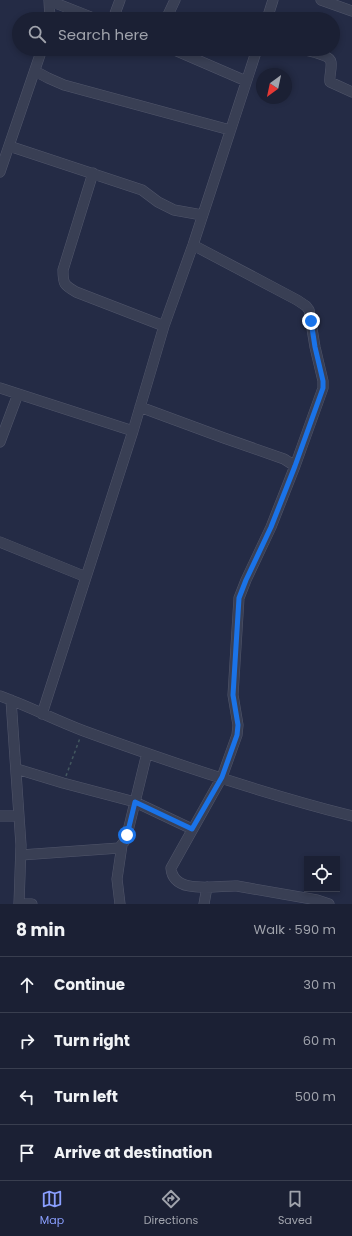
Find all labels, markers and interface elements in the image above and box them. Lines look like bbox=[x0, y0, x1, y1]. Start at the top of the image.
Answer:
search box bbox=[12, 12, 340, 56]
icon: search bbox=[26, 23, 48, 45]
text: Search here bbox=[58, 24, 148, 45]
north arrow bbox=[256, 68, 292, 104]
route end bbox=[302, 312, 320, 330]
route start bbox=[118, 826, 136, 844]
map controls bbox=[304, 856, 340, 892]
button: locate bbox=[304, 856, 340, 892]
text: 8 min bbox=[16, 918, 65, 942]
text: Walk · 590 m bbox=[254, 920, 336, 939]
icon: ahead bbox=[16, 974, 38, 996]
text: Continue bbox=[54, 974, 125, 995]
text: 30 m bbox=[303, 975, 336, 994]
icon: right bbox=[16, 1030, 38, 1052]
text: Turn right bbox=[54, 1030, 130, 1051]
text: 60 m bbox=[303, 1031, 336, 1050]
icon: left bbox=[16, 1086, 38, 1108]
text: Turn left bbox=[54, 1086, 118, 1107]
text: 500 m bbox=[295, 1087, 336, 1106]
icon: arrive bbox=[16, 1142, 38, 1164]
text: Arrive at destination bbox=[54, 1142, 212, 1163]
tab: Map bbox=[40, 1188, 64, 1229]
tab: Directions bbox=[144, 1188, 198, 1229]
tab: Saved bbox=[278, 1188, 312, 1229]

